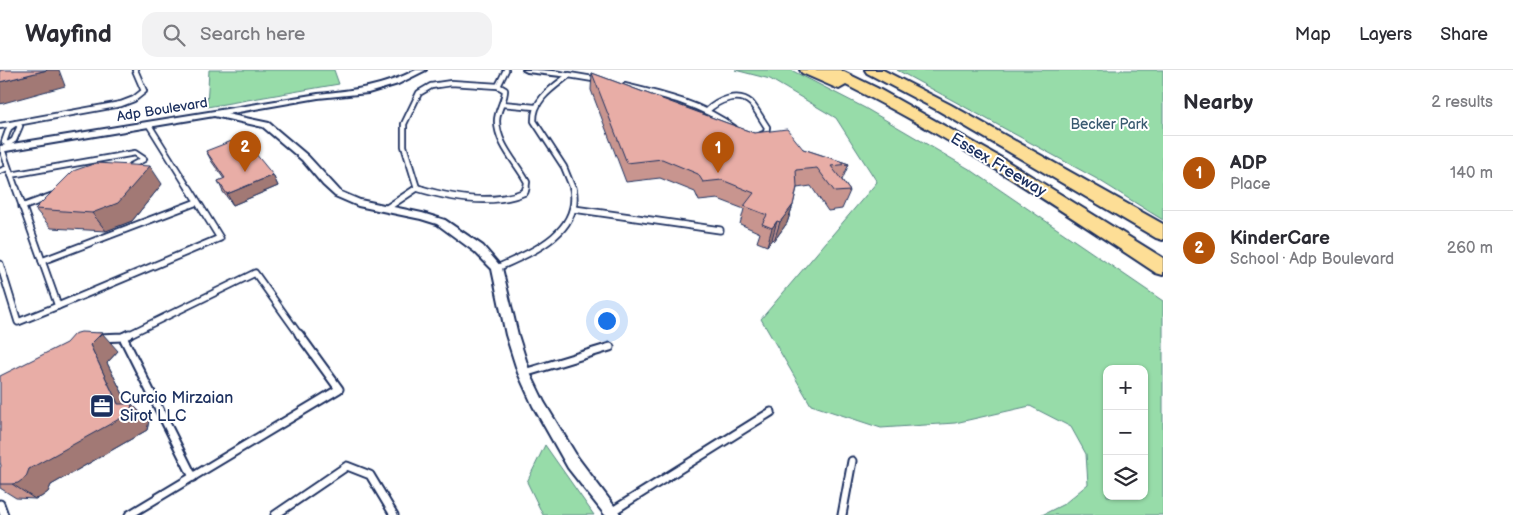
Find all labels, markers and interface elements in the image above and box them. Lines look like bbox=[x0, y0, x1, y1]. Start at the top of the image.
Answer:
search box bbox=[142, 12, 492, 57]
text: Wayfind bbox=[25, 20, 112, 49]
icon: search bbox=[160, 21, 188, 49]
text: Search here bbox=[200, 23, 305, 46]
text: Map bbox=[1295, 24, 1331, 45]
text: Layers bbox=[1359, 24, 1412, 45]
text: Share bbox=[1440, 24, 1488, 45]
text: Nearby bbox=[1183, 90, 1253, 115]
text: 2 results bbox=[1431, 93, 1493, 112]
street label: Adp Boulevard bbox=[115, 94, 209, 125]
park label: Becker Park bbox=[1070, 116, 1148, 133]
street label: Essex Freeway bbox=[947, 129, 1050, 202]
pin: 2 bbox=[229, 131, 261, 172]
pin: 1 bbox=[702, 132, 734, 173]
text: ADP bbox=[1230, 152, 1267, 175]
text: 1 bbox=[1196, 164, 1202, 183]
text: 140 m bbox=[1450, 164, 1493, 183]
text: Place bbox=[1230, 175, 1271, 194]
text: KinderCare bbox=[1230, 227, 1330, 250]
text: 2 bbox=[1194, 239, 1204, 258]
text: 260 m bbox=[1447, 239, 1493, 258]
text: School · Adp Boulevard bbox=[1230, 250, 1394, 269]
your location bbox=[594, 308, 620, 334]
map controls bbox=[1103, 365, 1148, 500]
button: + bbox=[1103, 365, 1148, 410]
place label: Curcio Mirzaian Sirot LLC bbox=[120, 389, 233, 426]
office icon: Curcio Mirzaian Sirot LLC bbox=[89, 393, 115, 419]
button: − bbox=[1103, 410, 1148, 455]
button: layers bbox=[1103, 455, 1148, 500]

